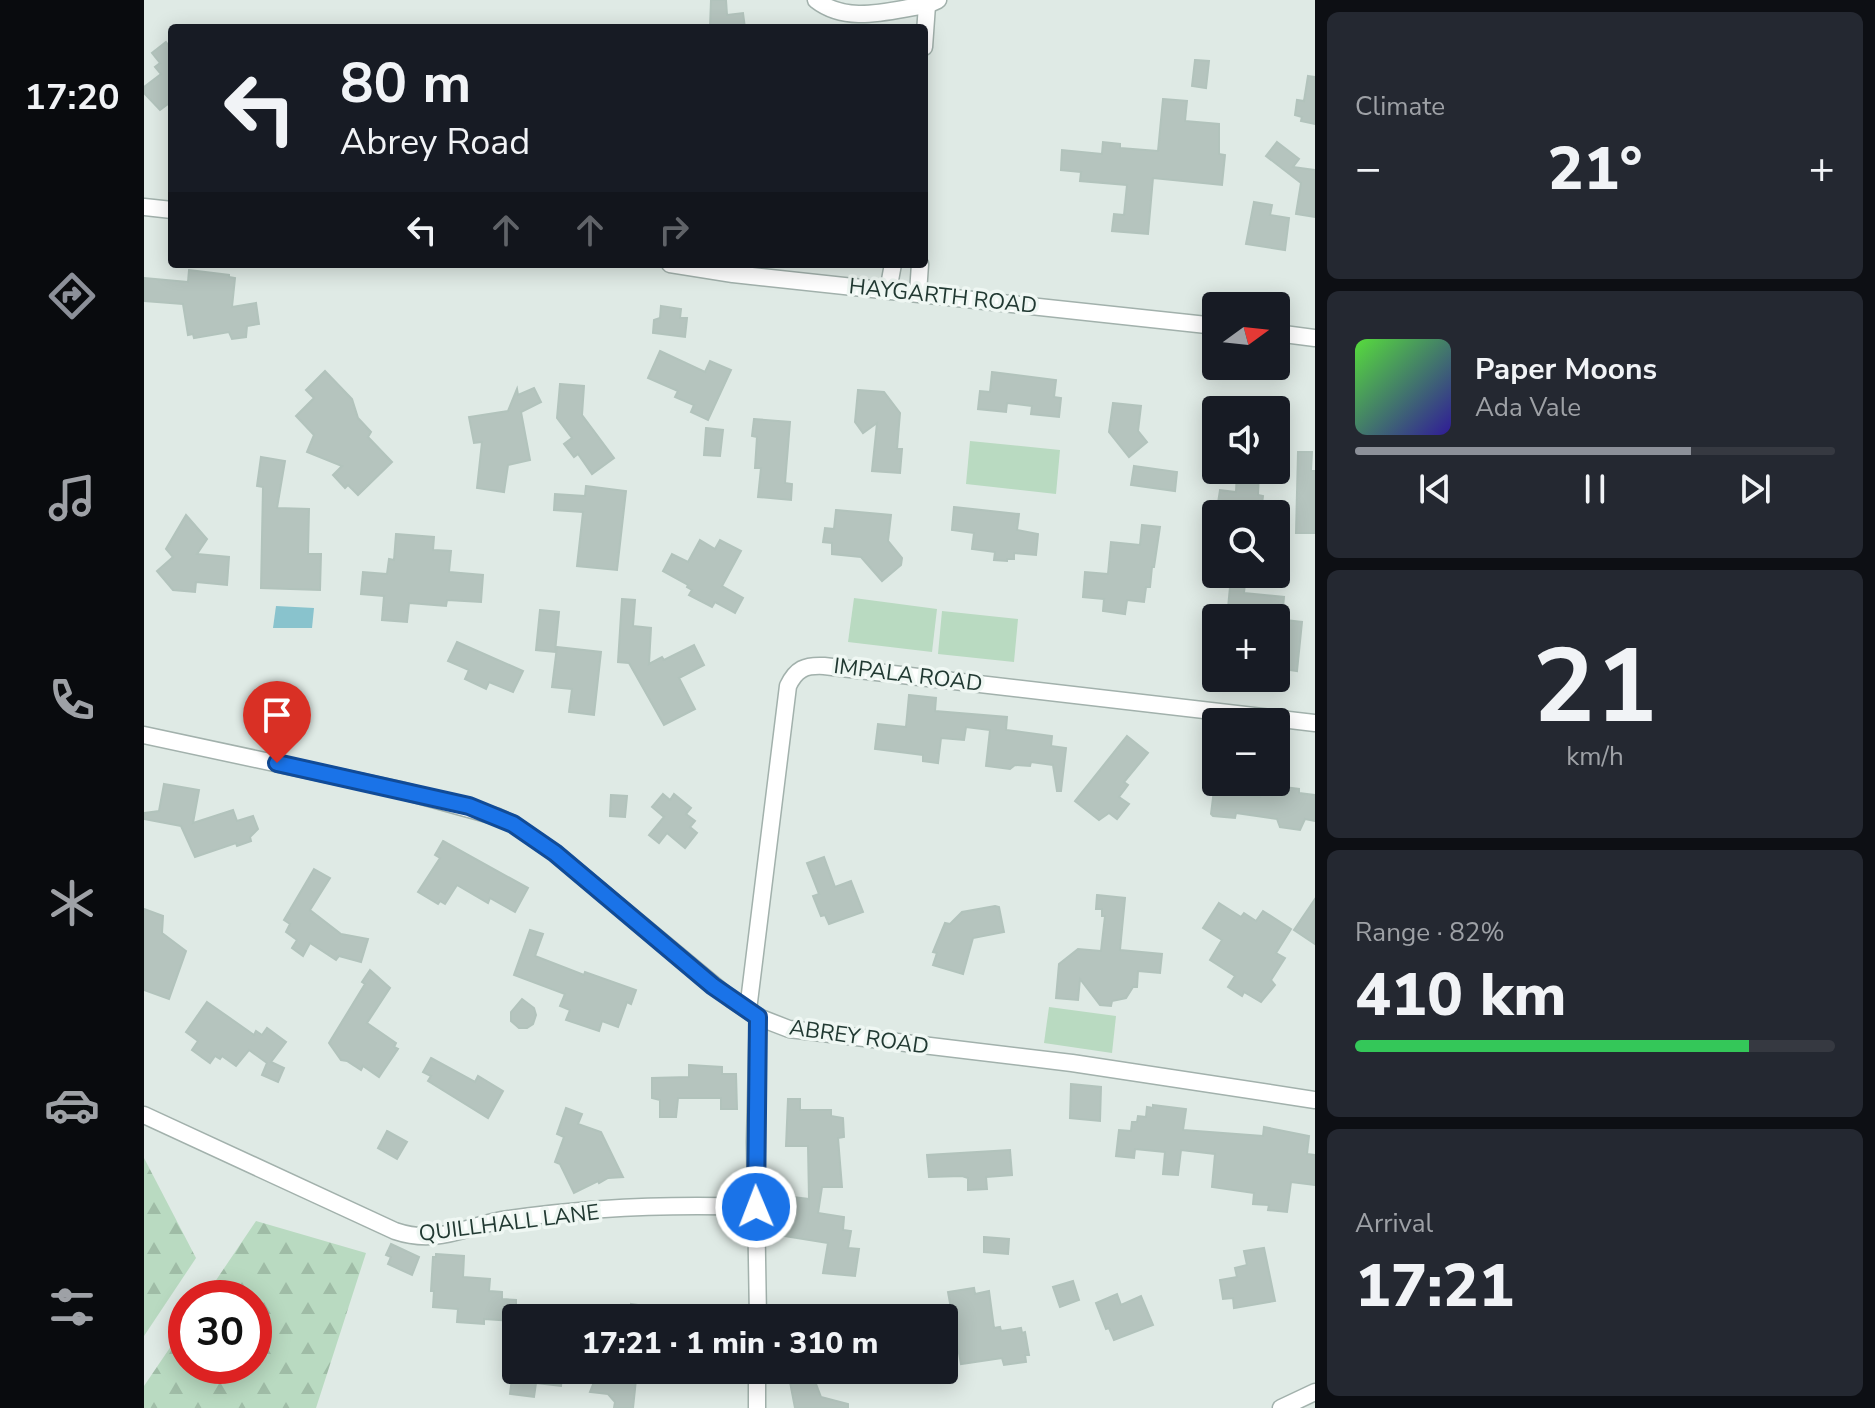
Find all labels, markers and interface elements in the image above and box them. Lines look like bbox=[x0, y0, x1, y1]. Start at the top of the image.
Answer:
text: 80 m bbox=[340, 45, 471, 122]
icon: left bbox=[208, 56, 312, 160]
text: 17:20 bbox=[24, 73, 120, 122]
text: Climate bbox=[1355, 89, 1445, 124]
text: Abrey Road bbox=[340, 118, 530, 167]
text: 21° bbox=[1547, 128, 1643, 210]
text: − bbox=[1355, 139, 1381, 199]
text: + bbox=[1809, 139, 1835, 199]
icon: left bbox=[400, 208, 444, 252]
icon: ahead bbox=[484, 208, 528, 252]
icon: ahead bbox=[568, 208, 612, 252]
icon: right bbox=[652, 208, 696, 252]
icon: directions bbox=[44, 268, 100, 324]
street label: HAYGARTH ROAD bbox=[847, 271, 1039, 321]
north arrow bbox=[1202, 292, 1290, 380]
map controls bbox=[1202, 292, 1290, 796]
text: Paper Moons bbox=[1475, 349, 1657, 390]
text: Ada Vale bbox=[1475, 390, 1581, 425]
button: sound bbox=[1202, 396, 1290, 484]
icon: previous bbox=[1413, 467, 1457, 511]
icon: pause bbox=[1573, 467, 1617, 511]
icon: next bbox=[1733, 467, 1777, 511]
icon: music bbox=[44, 470, 100, 526]
button: search bbox=[1202, 500, 1290, 588]
button: + bbox=[1202, 604, 1290, 692]
text: 21 bbox=[1533, 616, 1657, 758]
street label: IMPALA ROAD bbox=[832, 651, 984, 699]
icon: phone bbox=[44, 672, 100, 728]
pin bbox=[243, 681, 311, 763]
icon: arrive bbox=[255, 693, 299, 737]
button: − bbox=[1202, 708, 1290, 796]
text: km/h bbox=[1566, 739, 1624, 774]
icon: climate bbox=[44, 875, 100, 931]
text: Range · 82% bbox=[1355, 915, 1505, 950]
text: 410 km bbox=[1355, 954, 1567, 1036]
street label: ABREY ROAD bbox=[787, 1012, 931, 1062]
icon: car bbox=[44, 1077, 100, 1133]
position arrow bbox=[714, 1165, 798, 1249]
street label: QUILLHALL LANE bbox=[417, 1197, 601, 1249]
text: Arrival bbox=[1355, 1206, 1433, 1241]
text: 17:21 bbox=[1355, 1245, 1515, 1327]
icon: filters bbox=[44, 1279, 100, 1335]
speed limit sign: 30 bbox=[168, 1280, 272, 1384]
text: 17:21 · 1 min · 310 m bbox=[582, 1323, 878, 1364]

